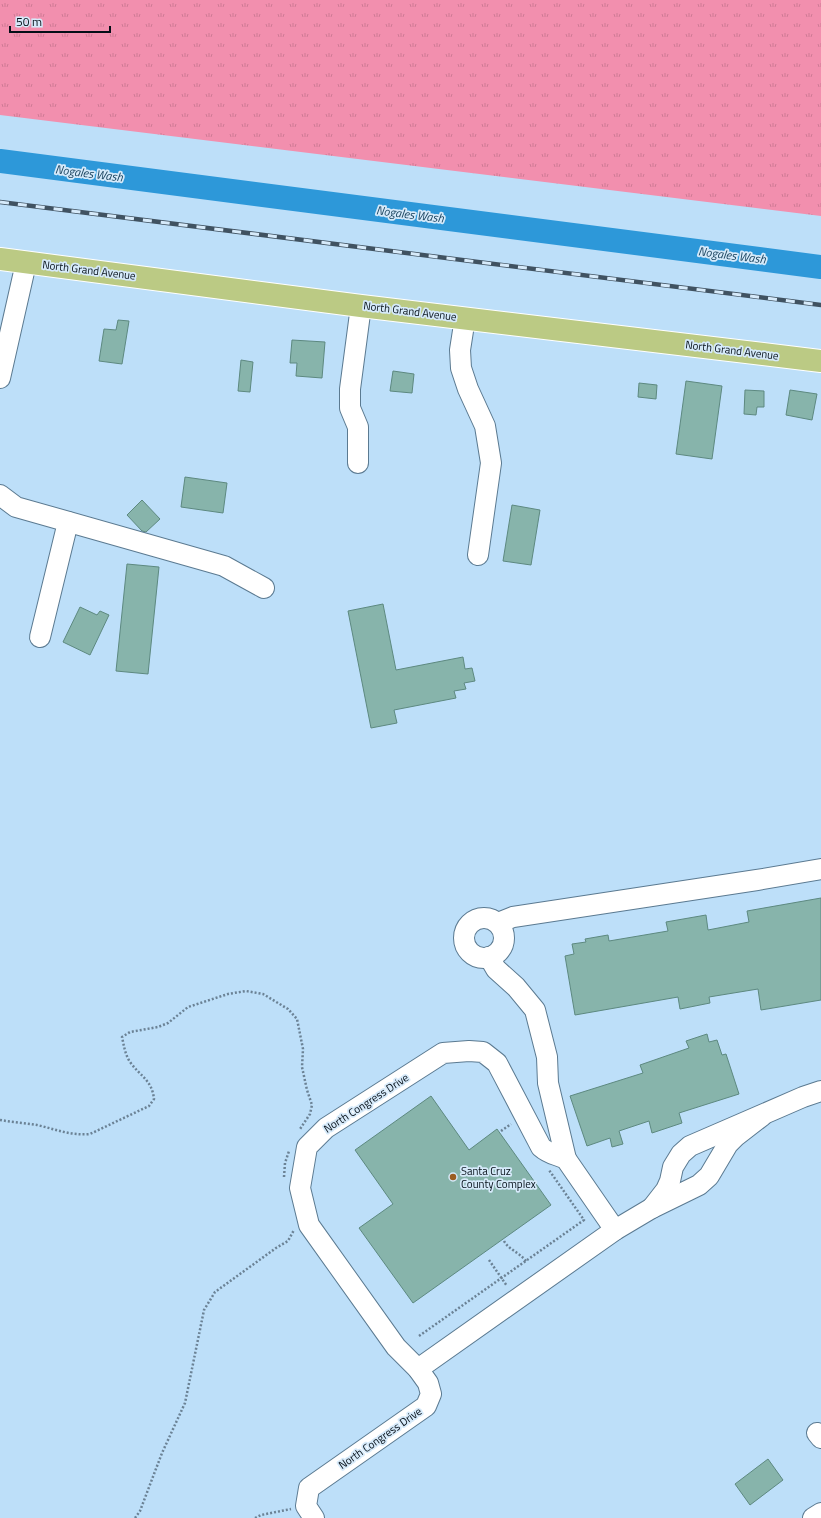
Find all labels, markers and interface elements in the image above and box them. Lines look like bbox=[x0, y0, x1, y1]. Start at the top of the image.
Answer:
scale bar bbox=[10, 8, 110, 34]
text: 50 m bbox=[16, 12, 42, 31]
water label: Nogales Wash bbox=[54, 159, 125, 187]
water label: Nogales Wash bbox=[375, 200, 446, 228]
water label: Nogales Wash bbox=[697, 241, 768, 269]
street label: North Grand Avenue bbox=[41, 256, 137, 284]
street label: North Grand Avenue bbox=[362, 297, 458, 325]
street label: North Grand Avenue bbox=[684, 336, 780, 364]
street label: North Congress Drive bbox=[320, 1069, 412, 1137]
place label: Santa Cruz County Complex bbox=[461, 1163, 536, 1192]
marker: Santa Cruz County Complex bbox=[448, 1172, 458, 1182]
street label: North Congress Drive bbox=[335, 1403, 425, 1473]

